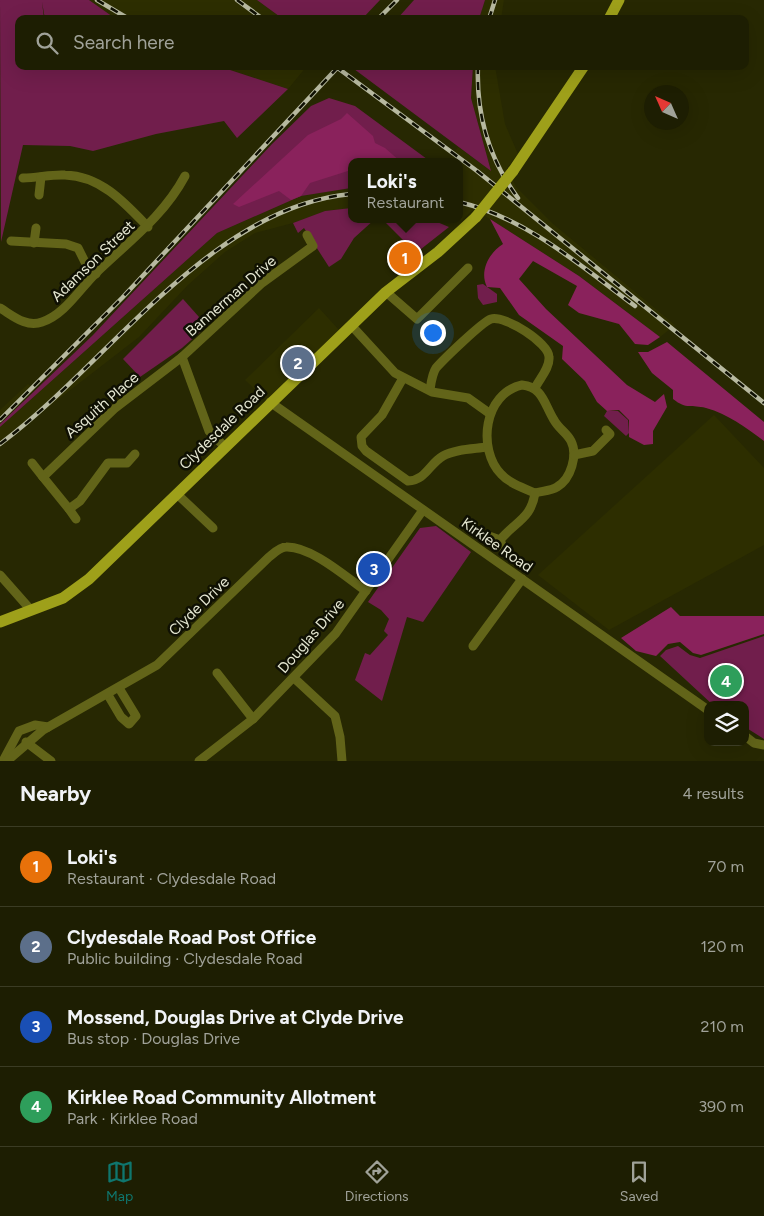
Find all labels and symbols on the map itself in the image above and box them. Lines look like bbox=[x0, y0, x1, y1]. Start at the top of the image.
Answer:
north arrow bbox=[644, 85, 689, 130]
street label: Adamson Street bbox=[48, 216, 139, 305]
pin: 1 bbox=[389, 239, 421, 277]
street label: Bannerman Drive bbox=[182, 252, 280, 340]
your location bbox=[420, 320, 446, 346]
pin: 2 bbox=[282, 344, 314, 382]
street label: Asquith Place bbox=[62, 368, 142, 442]
street label: Clydesdale Road bbox=[175, 383, 269, 473]
street label: Kirklee Road bbox=[458, 514, 536, 576]
pin: 3 bbox=[358, 550, 390, 588]
street label: Clyde Drive bbox=[165, 573, 233, 639]
street label: Douglas Drive bbox=[274, 595, 348, 677]
pin: 4 bbox=[710, 662, 742, 700]

